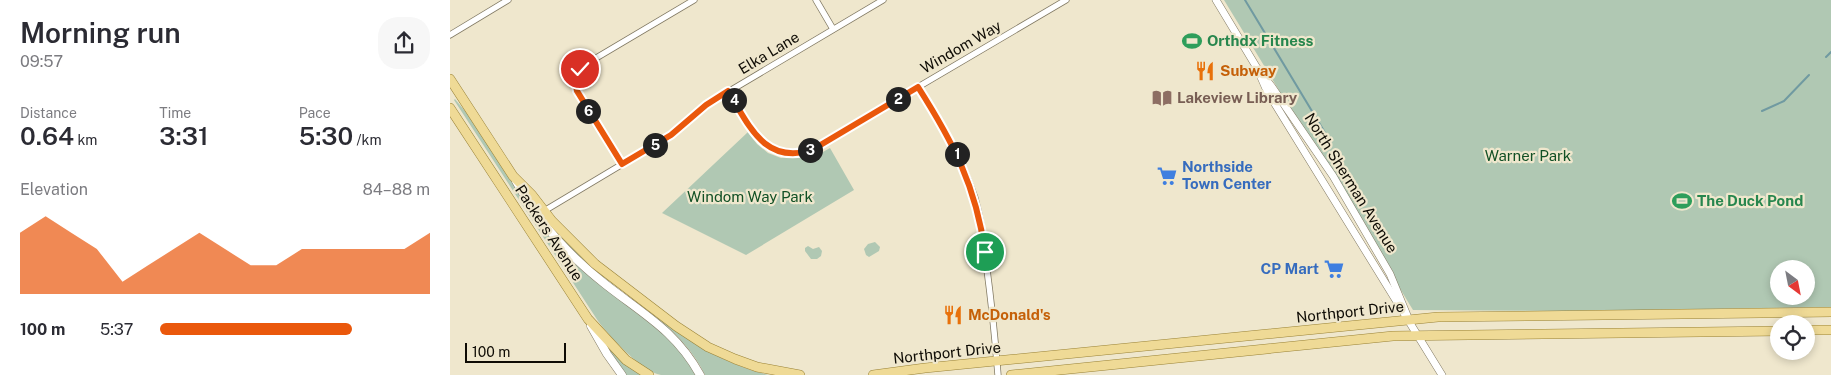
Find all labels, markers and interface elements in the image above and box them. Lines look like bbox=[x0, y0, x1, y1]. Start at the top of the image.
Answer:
text: Morning run bbox=[20, 16, 181, 49]
button: share bbox=[378, 17, 430, 69]
street label: Windom Way bbox=[917, 17, 1004, 76]
street label: Elka Lane bbox=[735, 28, 802, 77]
sports icon: Orthdx Fitness bbox=[1181, 30, 1203, 52]
place label: Orthdx Fitness bbox=[1207, 32, 1314, 49]
pin bbox=[559, 48, 601, 90]
text: 09:57 bbox=[20, 52, 63, 71]
icon: check bbox=[566, 55, 594, 83]
restaurant icon: Subway bbox=[1194, 60, 1216, 82]
place label: Subway bbox=[1220, 62, 1277, 79]
pin: 2 bbox=[886, 86, 910, 112]
library icon: Lakeview Library bbox=[1151, 87, 1173, 109]
pin: 4 bbox=[722, 88, 746, 112]
place label: Lakeview Library bbox=[1177, 89, 1298, 106]
text: 2 bbox=[894, 91, 903, 107]
text: 4 bbox=[730, 92, 739, 108]
pin: 6 bbox=[576, 98, 600, 124]
text: 6 bbox=[584, 103, 593, 119]
text: Distance bbox=[20, 105, 77, 121]
text: Time bbox=[159, 105, 191, 121]
text: Pace bbox=[299, 105, 331, 121]
street label: North Sherman Avenue bbox=[1301, 110, 1401, 256]
text: 0.64 bbox=[20, 121, 74, 151]
text: 3:31 bbox=[159, 121, 208, 151]
text: 5:30 bbox=[299, 121, 353, 151]
text: km bbox=[74, 132, 97, 148]
text: /km bbox=[353, 132, 382, 148]
pin: 5 bbox=[642, 132, 668, 158]
text: 5 bbox=[651, 137, 660, 153]
pin: 3 bbox=[798, 138, 822, 162]
text: 3 bbox=[806, 142, 815, 158]
pin: 1 bbox=[944, 142, 970, 166]
text: 1 bbox=[955, 146, 961, 162]
park label: Warner Park bbox=[1485, 147, 1571, 164]
place label: Northside Town Center bbox=[1182, 158, 1272, 192]
supermarket icon: Northside Town Center bbox=[1156, 165, 1178, 187]
text: Elevation bbox=[20, 180, 88, 199]
text: 84–88 m bbox=[362, 180, 430, 199]
street label: Packers Avenue bbox=[512, 182, 587, 284]
park label: Windom Way Park bbox=[687, 188, 813, 205]
sports icon: The Duck Pond bbox=[1671, 190, 1693, 212]
place label: The Duck Pond bbox=[1697, 192, 1803, 209]
pin bbox=[964, 231, 1006, 273]
icon: arrive bbox=[971, 238, 999, 266]
supermarket icon: CP Mart bbox=[1323, 258, 1345, 280]
place label: CP Mart bbox=[1260, 260, 1319, 277]
north arrow bbox=[1770, 260, 1815, 305]
map controls bbox=[1770, 260, 1815, 360]
street label: Northport Drive bbox=[1295, 297, 1405, 326]
restaurant icon: McDonald's bbox=[942, 304, 964, 326]
place label: McDonald's bbox=[968, 306, 1051, 323]
button: locate bbox=[1770, 315, 1815, 360]
text: 100 m bbox=[20, 320, 65, 339]
text: 5:37 bbox=[100, 320, 133, 339]
street label: Northport Drive bbox=[892, 338, 1002, 367]
scale bar bbox=[465, 340, 566, 363]
text: 100 m bbox=[472, 344, 510, 360]

